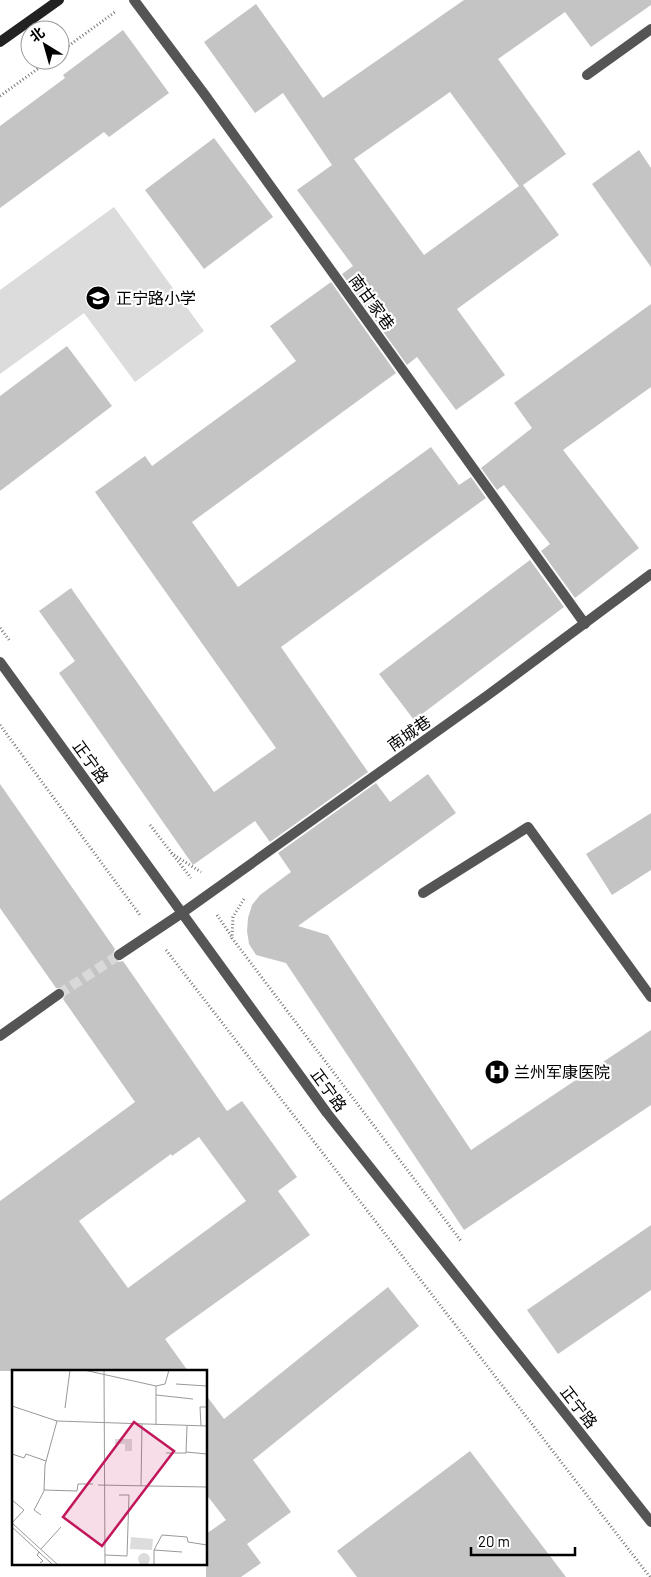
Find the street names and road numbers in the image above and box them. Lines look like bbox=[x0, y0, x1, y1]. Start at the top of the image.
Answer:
street label: 南甘家巷 bbox=[346, 270, 399, 333]
street label: 南城巷 bbox=[384, 711, 434, 754]
street label: 正宁路 bbox=[70, 737, 113, 787]
street label: 正宁路 bbox=[308, 1065, 351, 1115]
street label: 正宁路 bbox=[557, 1382, 602, 1431]

